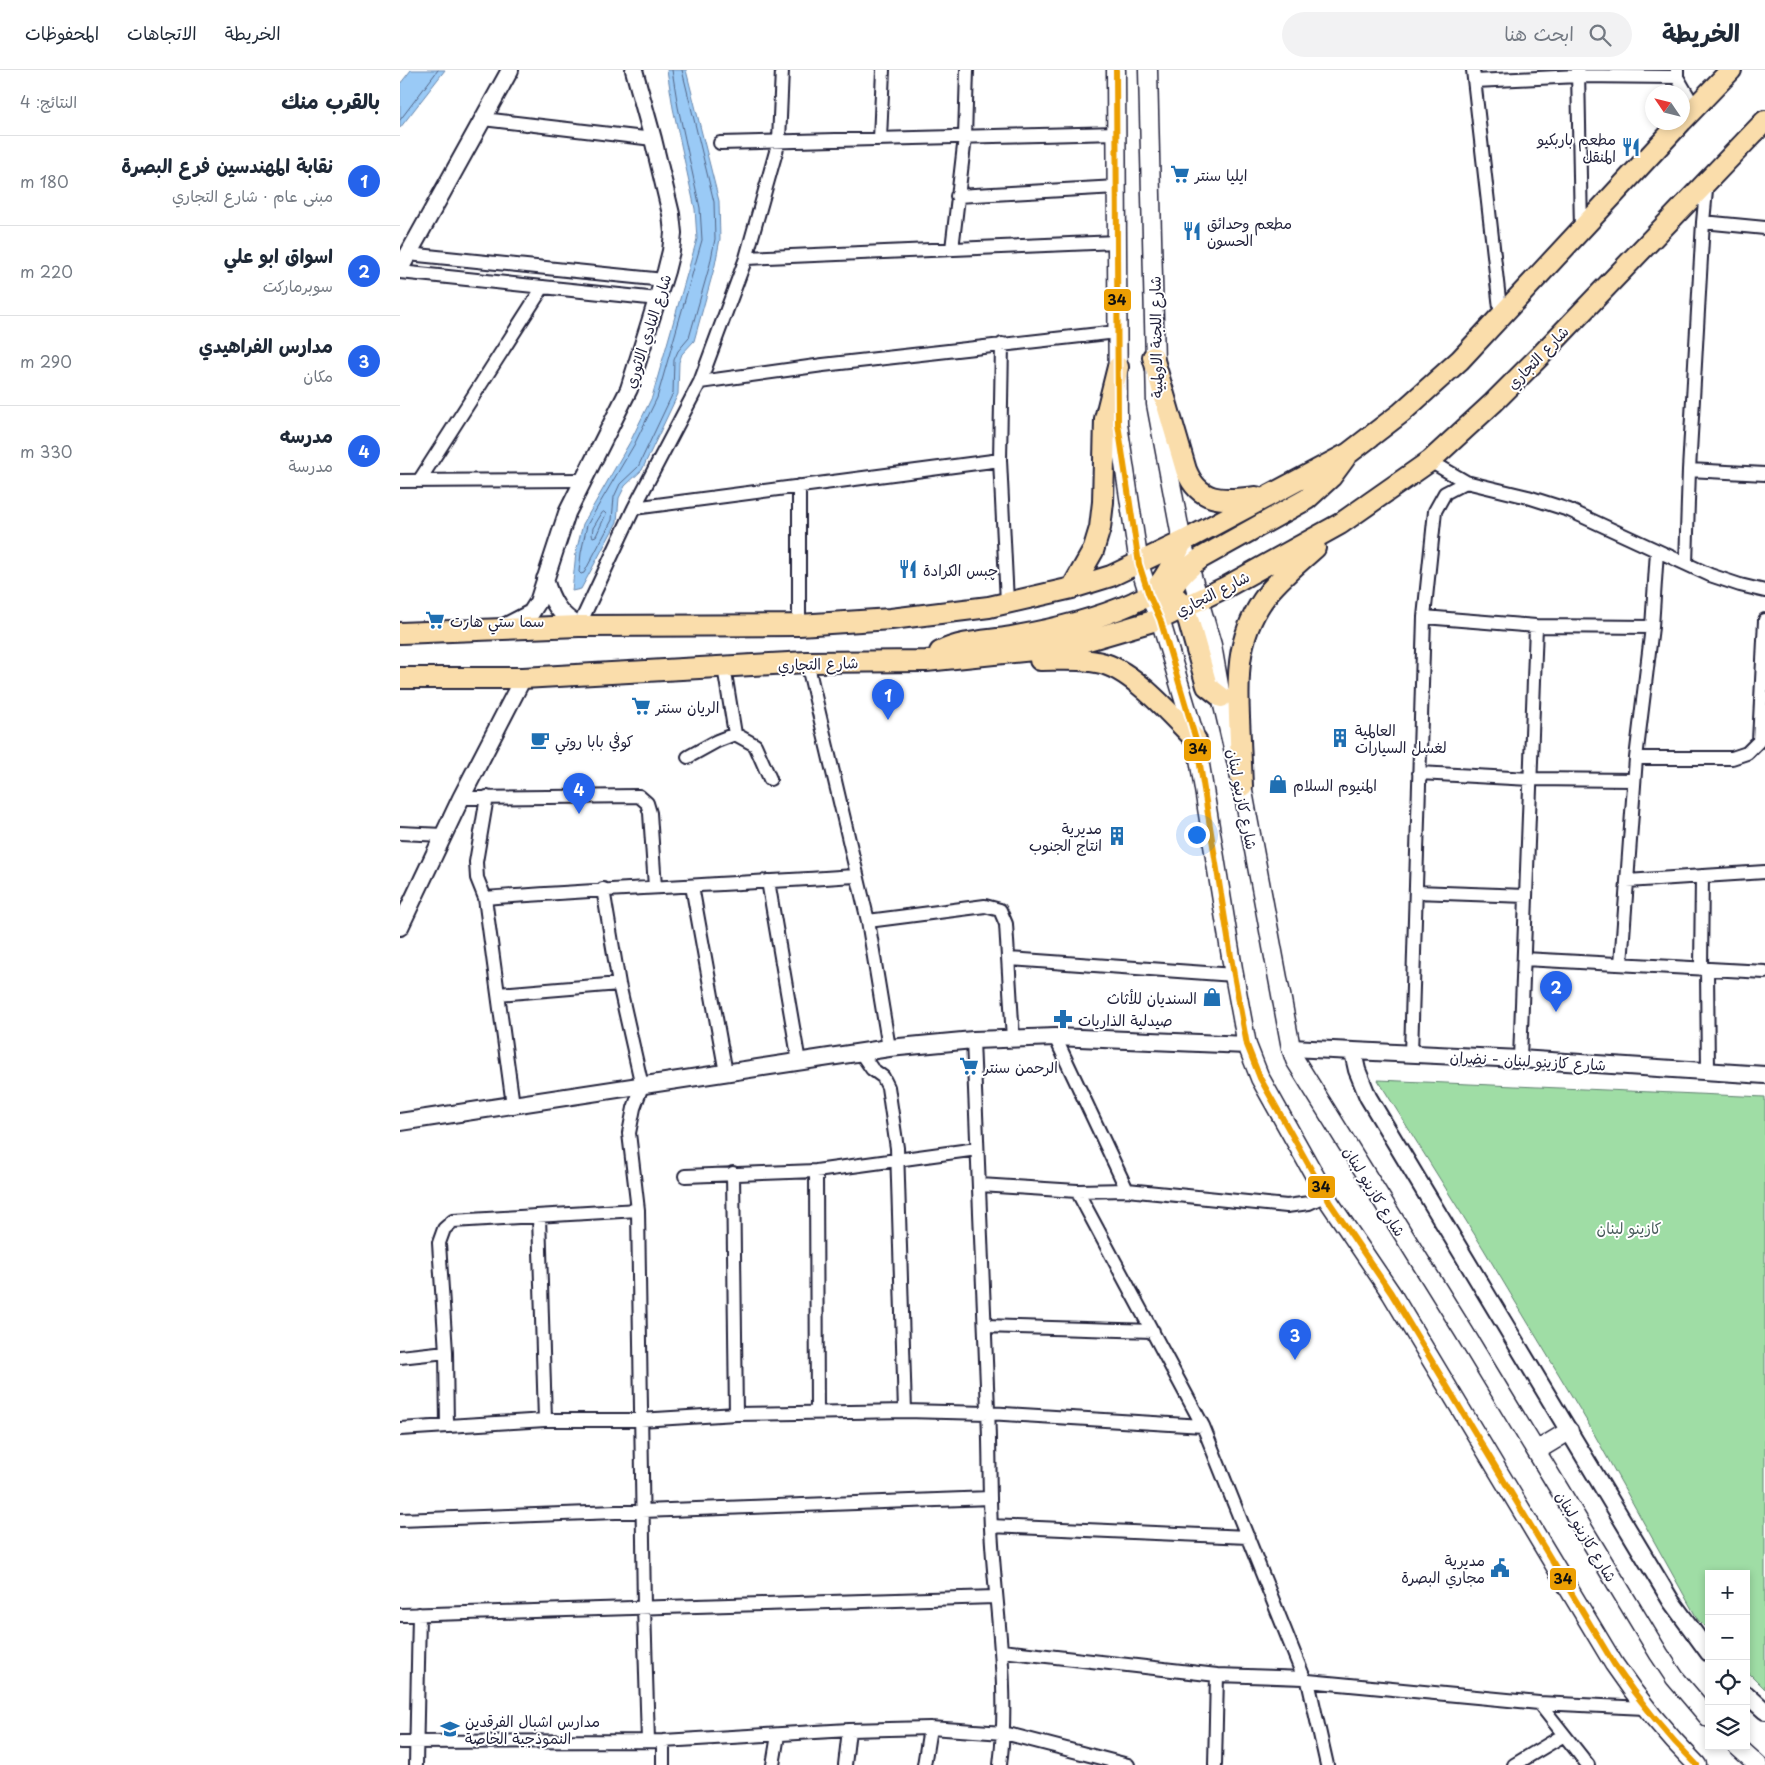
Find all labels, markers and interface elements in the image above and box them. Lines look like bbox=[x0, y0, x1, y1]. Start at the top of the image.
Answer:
search box bbox=[1282, 12, 1632, 57]
text: الخريطة bbox=[1662, 14, 1740, 50]
text: المحفوظات bbox=[25, 19, 99, 46]
text: الاتجاهات bbox=[127, 19, 197, 46]
text: الخريطة bbox=[225, 19, 281, 46]
text: ابحث هنا bbox=[1504, 19, 1574, 47]
icon: search bbox=[1586, 21, 1614, 49]
text: بالقرب منك bbox=[281, 84, 380, 116]
north arrow bbox=[1645, 85, 1690, 130]
text: النتائج: 4 bbox=[20, 89, 77, 113]
place label: مطعم باربكيو المنقل bbox=[1537, 127, 1616, 167]
restaurant icon: مطعم باربكيو المنقل bbox=[1620, 136, 1642, 158]
text: نقابة المهندسين فرع البصرة bbox=[121, 151, 333, 179]
supermarket icon: ايليا سنتر bbox=[1169, 163, 1191, 185]
place label: ايليا سنتر bbox=[1193, 163, 1247, 186]
text: 180 m bbox=[20, 169, 69, 193]
text: 1 bbox=[360, 169, 368, 193]
text: مبنى عام · شارع التجاري bbox=[172, 183, 333, 207]
place label: مطعم وحدائق الحسون bbox=[1207, 211, 1292, 251]
restaurant icon: مطعم وحدائق الحسون bbox=[1181, 220, 1203, 242]
text: اسواق ابو علي bbox=[224, 241, 333, 269]
text: 220 m bbox=[20, 259, 73, 283]
text: 2 bbox=[358, 259, 370, 283]
street label: شارع النادي الاثوري bbox=[618, 271, 677, 391]
text: سوبرماركت bbox=[263, 273, 333, 297]
street label: شارع اللجنة الاولمبية bbox=[1142, 276, 1168, 398]
line badge: 34 bbox=[1103, 288, 1132, 312]
text: 34 bbox=[1108, 289, 1127, 310]
street label: شارع التجاري bbox=[1501, 320, 1574, 395]
text: مدارس الفراهيدي bbox=[199, 331, 333, 359]
text: 290 m bbox=[20, 349, 72, 373]
text: 3 bbox=[359, 349, 369, 373]
text: مكان bbox=[303, 363, 333, 387]
text: مدرسه bbox=[280, 421, 333, 449]
text: 330 m bbox=[20, 439, 73, 463]
text: 4 bbox=[359, 439, 369, 463]
text: مدرسة bbox=[288, 453, 333, 477]
restaurant icon: چبس الكرادة bbox=[897, 558, 919, 580]
place label: چبس الكرادة bbox=[923, 558, 998, 581]
street label: شارع التجاري bbox=[1171, 564, 1254, 622]
supermarket icon: سما ستي هارت bbox=[424, 609, 446, 631]
place label: سما ستي هارت bbox=[450, 609, 544, 635]
street label: شارع التجاري bbox=[777, 650, 859, 677]
pin: 1 bbox=[872, 679, 904, 720]
supermarket icon: الريان سنتر bbox=[630, 695, 652, 717]
place label: الريان سنتر bbox=[654, 695, 719, 718]
place label: العالمية لغسل السيارات bbox=[1355, 718, 1447, 758]
building icon: العالمية لغسل السيارات bbox=[1329, 727, 1351, 749]
cafe icon: كوفي بابا روتي bbox=[529, 729, 551, 751]
place label: كوفي بابا روتي bbox=[555, 729, 634, 755]
line badge: 34 bbox=[1183, 738, 1212, 762]
text: 34 bbox=[1189, 738, 1208, 759]
street label: شارع كازينو لبنان bbox=[1222, 747, 1264, 851]
pin: 4 bbox=[563, 773, 595, 814]
shop icon: المنيوم السلام bbox=[1267, 773, 1289, 795]
place label: المنيوم السلام bbox=[1293, 773, 1377, 797]
place label: مديرية انتاج الجنوب bbox=[1029, 816, 1102, 856]
your location bbox=[1184, 822, 1210, 848]
building icon: مديرية انتاج الجنوب bbox=[1106, 825, 1128, 847]
pin: 2 bbox=[1540, 971, 1572, 1012]
place label: السنديان للأثاث bbox=[1107, 986, 1197, 1009]
shop icon: السنديان للأثاث bbox=[1201, 986, 1223, 1008]
pharmacy icon: صيدلية الذاريات bbox=[1052, 1008, 1074, 1030]
place label: صيدلية الذاريات bbox=[1078, 1008, 1173, 1031]
street label: شارع كازينو لبنان - نضران bbox=[1449, 1044, 1607, 1076]
supermarket icon: الرحمن سنتر bbox=[958, 1055, 980, 1077]
place label: الرحمن سنتر bbox=[982, 1055, 1058, 1078]
street label: شارع كازينو لبنان bbox=[1338, 1142, 1412, 1240]
line badge: 34 bbox=[1307, 1175, 1336, 1199]
text: 34 bbox=[1312, 1176, 1331, 1197]
park label: كازينو لبنان bbox=[1597, 1216, 1661, 1239]
pin: 3 bbox=[1279, 1319, 1311, 1360]
street label: شارع كازينو لبنان bbox=[1551, 1486, 1623, 1586]
place label: مديرية مجاري البصرة bbox=[1401, 1548, 1485, 1589]
public building icon: مديرية مجاري البصرة bbox=[1489, 1557, 1511, 1579]
line badge: 34 bbox=[1549, 1567, 1577, 1591]
text: 34 bbox=[1554, 1568, 1573, 1589]
map controls bbox=[1705, 1570, 1750, 1750]
button: + bbox=[1705, 1570, 1750, 1615]
button: − bbox=[1705, 1615, 1750, 1660]
button: locate bbox=[1705, 1660, 1750, 1705]
button: layers bbox=[1705, 1705, 1750, 1750]
place label: مدارس اشبال الفرقدين النموذجية الخاصة bbox=[465, 1709, 600, 1749]
school or university icon: مدارس اشبال الفرقدين النموذجية الخاصة bbox=[439, 1718, 461, 1740]

